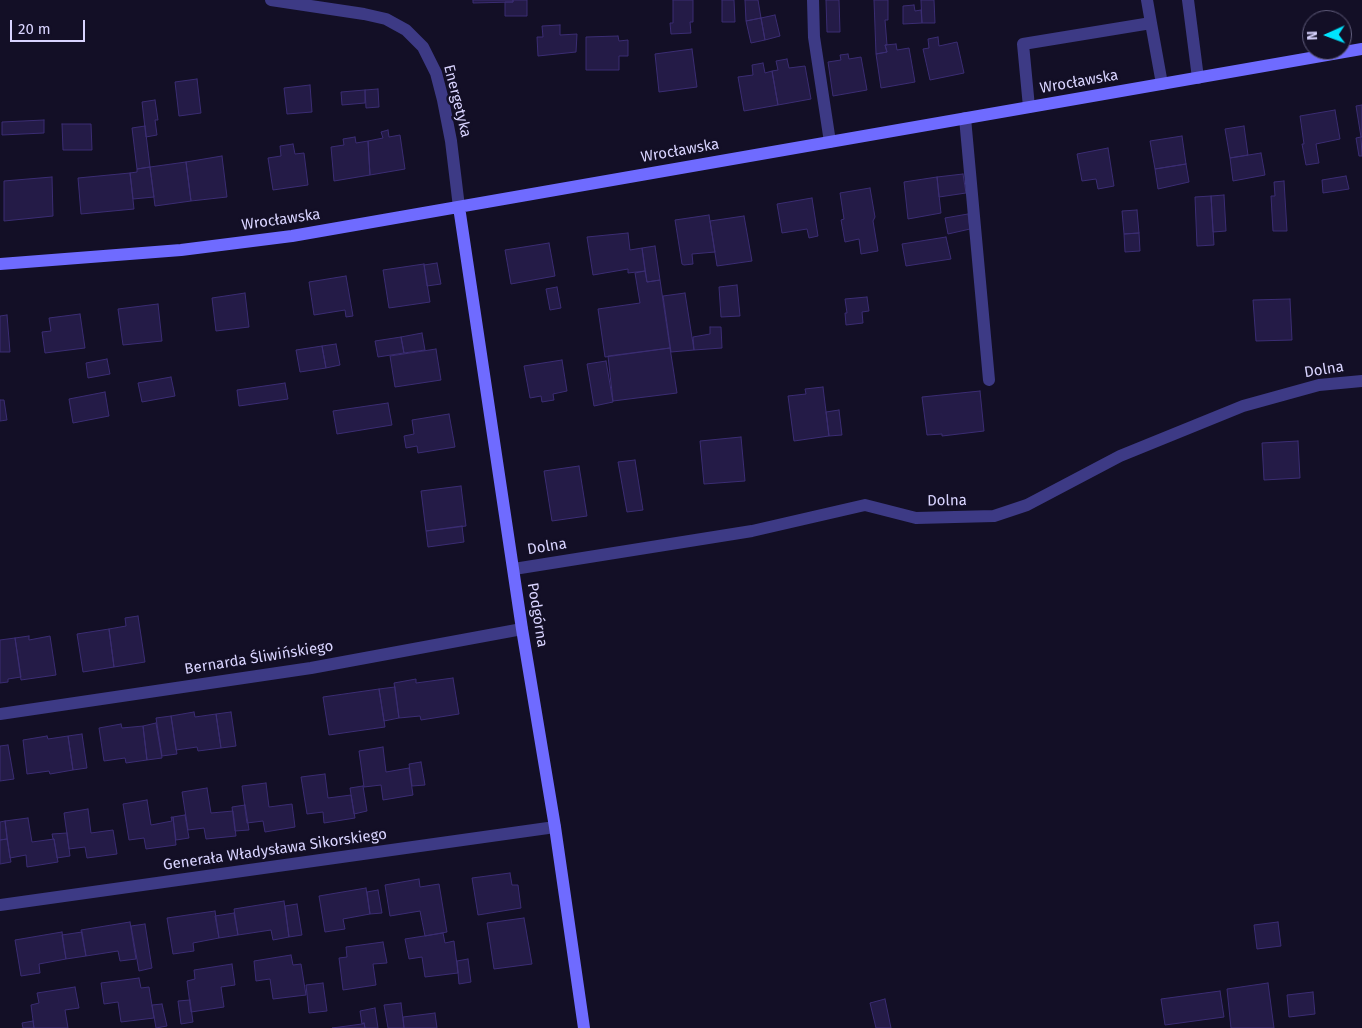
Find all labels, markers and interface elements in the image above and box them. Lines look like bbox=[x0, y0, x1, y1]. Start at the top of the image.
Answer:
scale bar bbox=[12, 10, 88, 42]
north arrow bbox=[1302, 10, 1352, 60]
text: 20 m bbox=[18, 20, 51, 38]
text: N bbox=[1304, 31, 1321, 40]
street label: Energetyka bbox=[439, 63, 475, 139]
street label: Wrocławska bbox=[1038, 66, 1120, 98]
street label: Wrocławska bbox=[639, 135, 721, 167]
street label: Wrocławska bbox=[240, 206, 322, 234]
street label: Dolna bbox=[1303, 358, 1345, 382]
street label: Dolna bbox=[927, 492, 967, 510]
street label: Dolna bbox=[526, 535, 568, 559]
street label: Podgórna bbox=[523, 581, 551, 649]
street label: Bernarda Śliwińskiego bbox=[183, 637, 335, 679]
street label: Generała Władysława Sikorskiego bbox=[162, 825, 388, 875]

